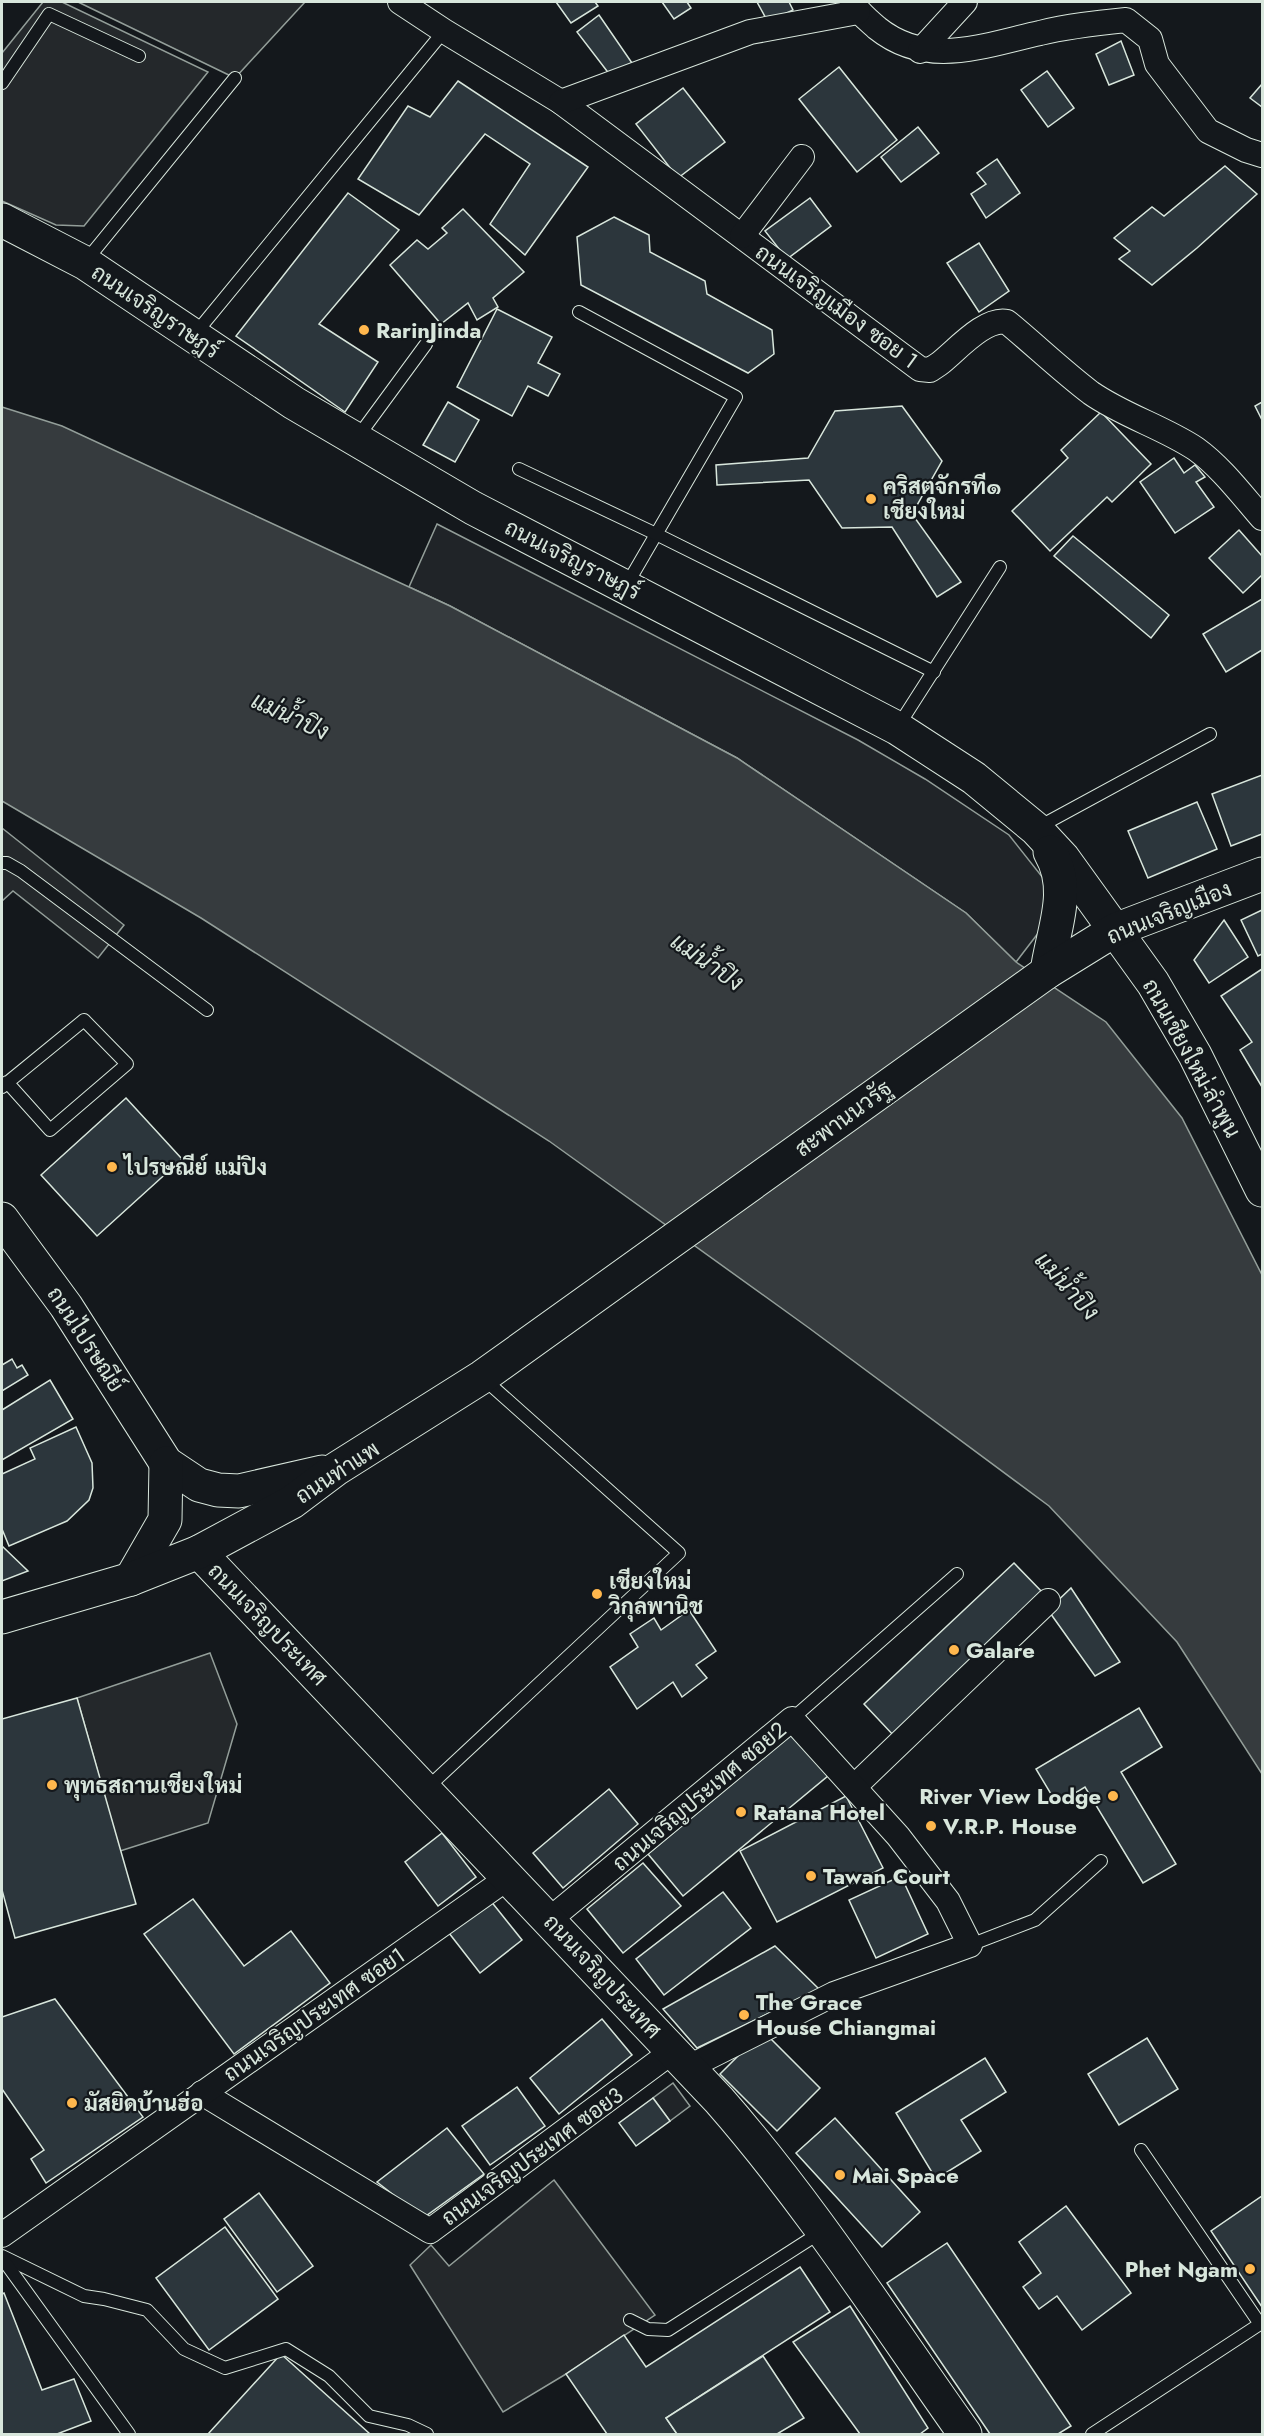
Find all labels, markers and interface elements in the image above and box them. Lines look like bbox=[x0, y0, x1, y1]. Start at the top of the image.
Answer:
street label: ถนนเจริญเมือง ซอย 1 bbox=[749, 236, 925, 376]
street label: ถนนเจริญราษฎร์ bbox=[85, 256, 227, 366]
place label: RarinJinda bbox=[376, 314, 481, 346]
marker: RarinJinda bbox=[357, 323, 371, 337]
place label: คริสตจักรที๑ เชียงใหม่ bbox=[883, 470, 1001, 527]
marker: คริสตจักรที๑ เชียงใหม่ bbox=[864, 492, 878, 506]
street label: ถนนเจริญราษฎร์ bbox=[499, 511, 647, 607]
water label: แม่น้ำปิง bbox=[246, 681, 336, 749]
street label: ถนนเจริญเมือง bbox=[1102, 872, 1236, 952]
water label: แม่น้ำปิง bbox=[664, 922, 752, 1000]
street label: ถนนเชียงใหม่-ลำพูน bbox=[1135, 973, 1249, 1143]
street label: สะพานนวรัฐ bbox=[788, 1072, 898, 1164]
place label: ไปรษณีย์ แม่ปิง bbox=[122, 1151, 267, 1183]
marker: ไปรษณีย์ แม่ปิง bbox=[105, 1160, 119, 1174]
water label: แม่น้ำปิง bbox=[1027, 1242, 1109, 1328]
street label: ถนนไปรษณีย์ bbox=[40, 1280, 132, 1398]
street label: ถนนท่าแพ bbox=[289, 1433, 385, 1511]
street label: ถนนเจริญประเทศ bbox=[201, 1555, 335, 1693]
place label: เชียงใหม่ วิกุลพานิช bbox=[608, 1565, 703, 1622]
marker: เชียงใหม่ วิกุลพานิช bbox=[590, 1587, 604, 1601]
place label: Galare bbox=[966, 1634, 1035, 1666]
marker: Galare bbox=[947, 1643, 961, 1657]
street label: ถนนเจริญประเทศ ซอย2 bbox=[605, 1714, 793, 1878]
place label: พุทธสถานเชียงใหม่ bbox=[64, 1769, 242, 1801]
marker: พุทธสถานเชียงใหม่ bbox=[45, 1778, 59, 1792]
place label: River View Lodge bbox=[919, 1780, 1101, 1812]
marker: River View Lodge bbox=[1106, 1789, 1120, 1803]
place label: Ratana Hotel bbox=[753, 1796, 885, 1828]
marker: Ratana Hotel bbox=[734, 1805, 748, 1819]
place label: V.R.P. House bbox=[942, 1810, 1077, 1842]
marker: V.R.P. House bbox=[924, 1819, 938, 1833]
place label: Tawan Court bbox=[823, 1860, 950, 1892]
marker: Tawan Court bbox=[804, 1869, 818, 1883]
street label: ถนนเจริญประเทศ bbox=[537, 1907, 669, 2045]
street label: ถนนเจริญประเทศ ซอย1 bbox=[216, 1939, 412, 2089]
place label: The Grace House Chiangmai bbox=[756, 1986, 936, 2043]
marker: The Grace House Chiangmai bbox=[737, 2008, 751, 2022]
street label: ถนนเจริญประเทศ ซอย3 bbox=[435, 2079, 629, 2233]
place label: มัสยิดบ้านฮ่อ bbox=[84, 2087, 203, 2119]
marker: มัสยิดบ้านฮ่อ bbox=[65, 2096, 79, 2110]
place label: Mai Space bbox=[852, 2159, 959, 2191]
marker: Mai Space bbox=[833, 2168, 847, 2182]
place label: Phet Ngam bbox=[1125, 2253, 1238, 2285]
marker: Phet Ngam bbox=[1243, 2262, 1257, 2276]

